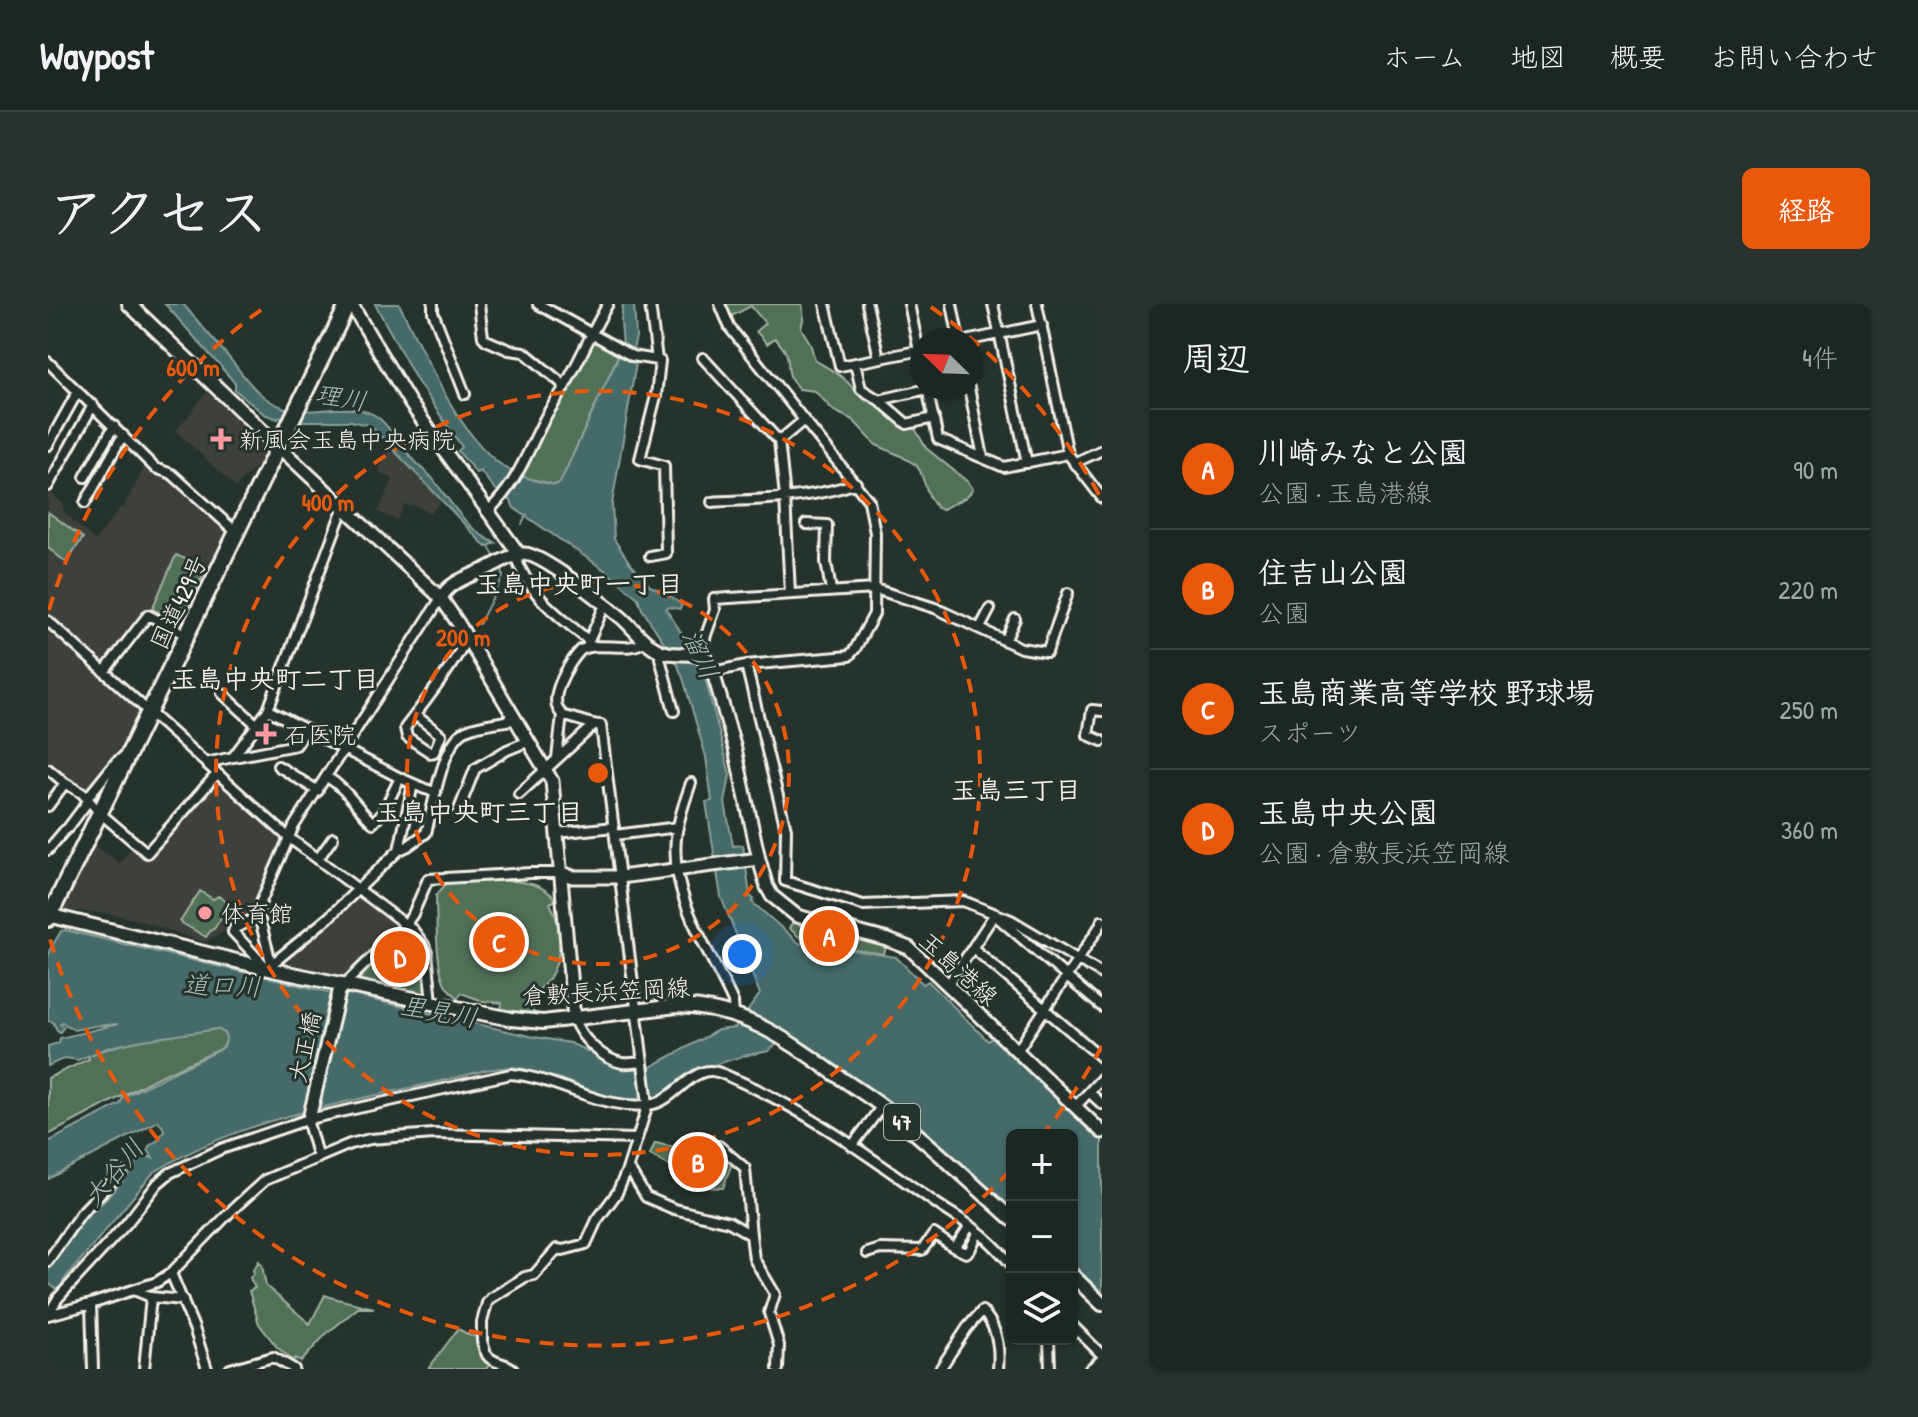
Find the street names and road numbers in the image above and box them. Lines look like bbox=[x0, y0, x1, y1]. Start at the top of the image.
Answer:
street label: 国道429号 bbox=[142, 549, 214, 655]
street label: 玉島港線 bbox=[913, 924, 1005, 1012]
street label: 倉敷長浜笠岡線 bbox=[521, 971, 691, 1011]
street label: 大正橋 bbox=[280, 1008, 328, 1086]
road number: 47 bbox=[884, 1104, 920, 1140]

